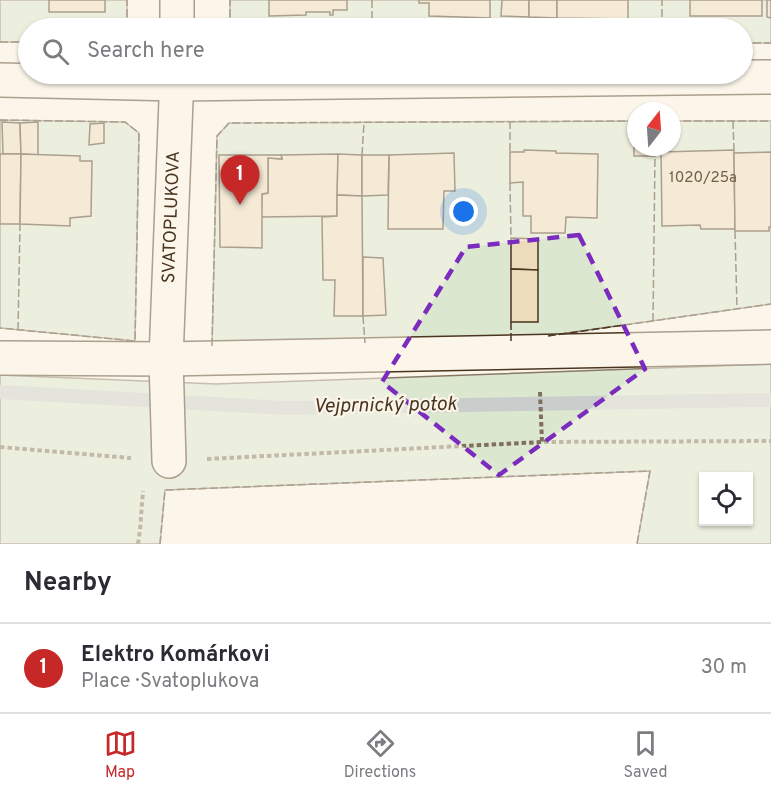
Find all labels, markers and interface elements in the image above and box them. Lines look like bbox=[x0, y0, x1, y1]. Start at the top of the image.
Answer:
search box bbox=[18, 18, 753, 84]
icon: search bbox=[39, 35, 72, 68]
text: Search here bbox=[87, 38, 205, 65]
north arrow bbox=[627, 102, 681, 156]
street label: SVATOPLUKOVA bbox=[157, 150, 186, 284]
pin: 1 bbox=[220, 156, 260, 205]
house number: 1020/25a bbox=[669, 169, 737, 188]
your location bbox=[449, 197, 478, 226]
water label: Vejprnický potok bbox=[313, 392, 458, 420]
map controls bbox=[699, 472, 753, 526]
button: locate bbox=[699, 472, 753, 526]
text: Nearby bbox=[24, 567, 112, 600]
text: Elektro Komárkovi bbox=[81, 642, 270, 669]
text: 1 bbox=[40, 655, 48, 681]
text: 30 m bbox=[701, 655, 747, 681]
text: Place · Svatoplukova bbox=[81, 669, 259, 695]
tab: Map bbox=[104, 727, 137, 783]
tab: Directions bbox=[344, 727, 416, 783]
tab: Saved bbox=[623, 727, 667, 783]

